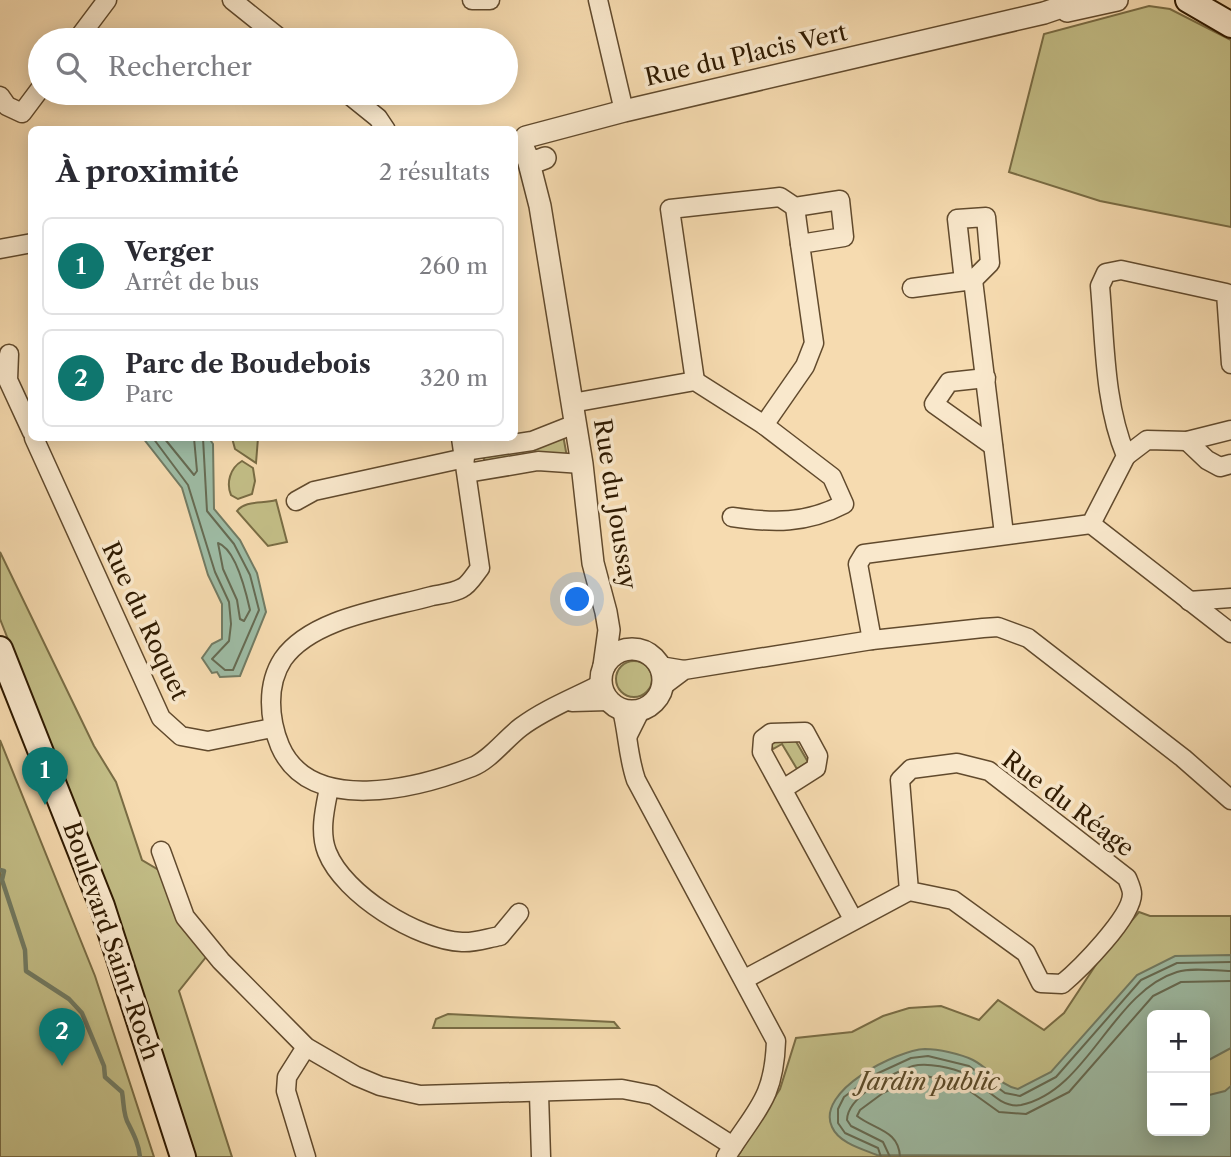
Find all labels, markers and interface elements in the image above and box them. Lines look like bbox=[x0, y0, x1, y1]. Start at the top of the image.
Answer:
street label: Rue du Placis Vert bbox=[642, 17, 850, 92]
search box bbox=[28, 28, 518, 105]
icon: search bbox=[52, 48, 90, 86]
text: Rechercher bbox=[108, 51, 252, 83]
text: À proximité bbox=[56, 153, 239, 190]
text: 2 résultats bbox=[379, 158, 490, 186]
text: Verger bbox=[125, 236, 214, 268]
text: 1 bbox=[76, 252, 86, 280]
text: 260 m bbox=[419, 252, 488, 280]
text: Arrêt de bus bbox=[125, 268, 259, 296]
text: Parc de Boudebois bbox=[125, 348, 371, 380]
text: 2 bbox=[74, 364, 88, 392]
text: 320 m bbox=[420, 364, 488, 392]
text: Parc bbox=[125, 380, 173, 408]
street label: Rue du Joussay bbox=[588, 417, 643, 592]
street label: Rue du Roquet bbox=[96, 537, 195, 705]
your location bbox=[560, 582, 594, 616]
street label: Rue du Réage bbox=[997, 745, 1140, 863]
pin: 1 bbox=[22, 747, 68, 805]
street label: Boulevard Saint-Roch bbox=[57, 818, 166, 1064]
pin: 2 bbox=[39, 1008, 85, 1066]
map controls bbox=[1147, 1010, 1210, 1136]
button: + bbox=[1147, 1010, 1210, 1073]
park label: Jardin public bbox=[851, 1067, 1001, 1096]
button: − bbox=[1147, 1073, 1210, 1136]

